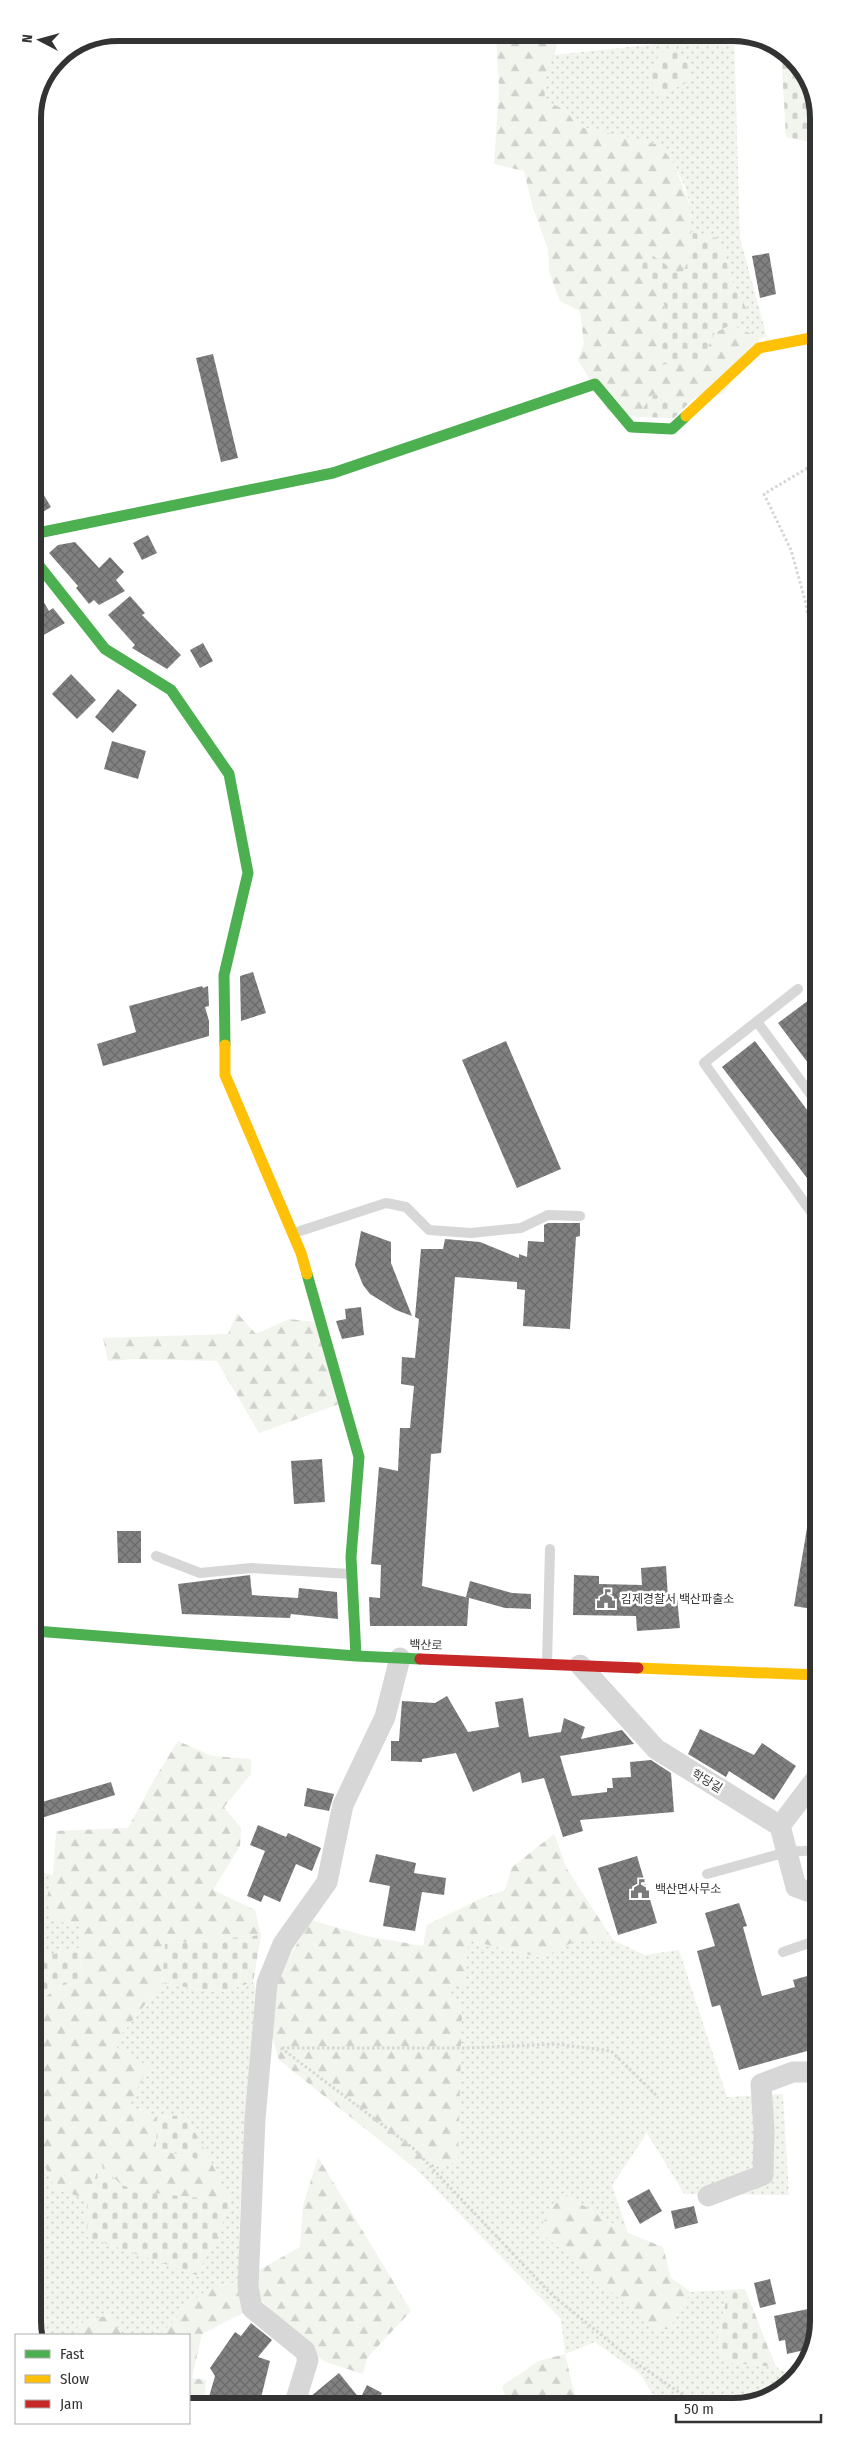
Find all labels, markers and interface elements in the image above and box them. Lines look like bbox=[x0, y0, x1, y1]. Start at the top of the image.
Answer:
north arrow bbox=[15, 15, 65, 65]
text: N bbox=[19, 34, 36, 44]
public building icon: 김제경찰서 백산파출소 bbox=[595, 1588, 617, 1610]
place label: 김제경찰서 백산파출소 bbox=[621, 1592, 734, 1606]
street label: 백산로 bbox=[409, 1637, 443, 1653]
street label: 학당길 bbox=[689, 1766, 725, 1796]
public building icon: 백산면사무소 bbox=[629, 1878, 651, 1900]
place label: 백산면사무소 bbox=[655, 1882, 721, 1896]
legend bbox=[15, 2334, 190, 2424]
text: Fast bbox=[60, 2345, 84, 2363]
text: Slow bbox=[60, 2370, 89, 2388]
scale bar bbox=[676, 2392, 821, 2424]
text: Jam bbox=[60, 2395, 83, 2413]
text: 50 m bbox=[684, 2400, 714, 2418]

